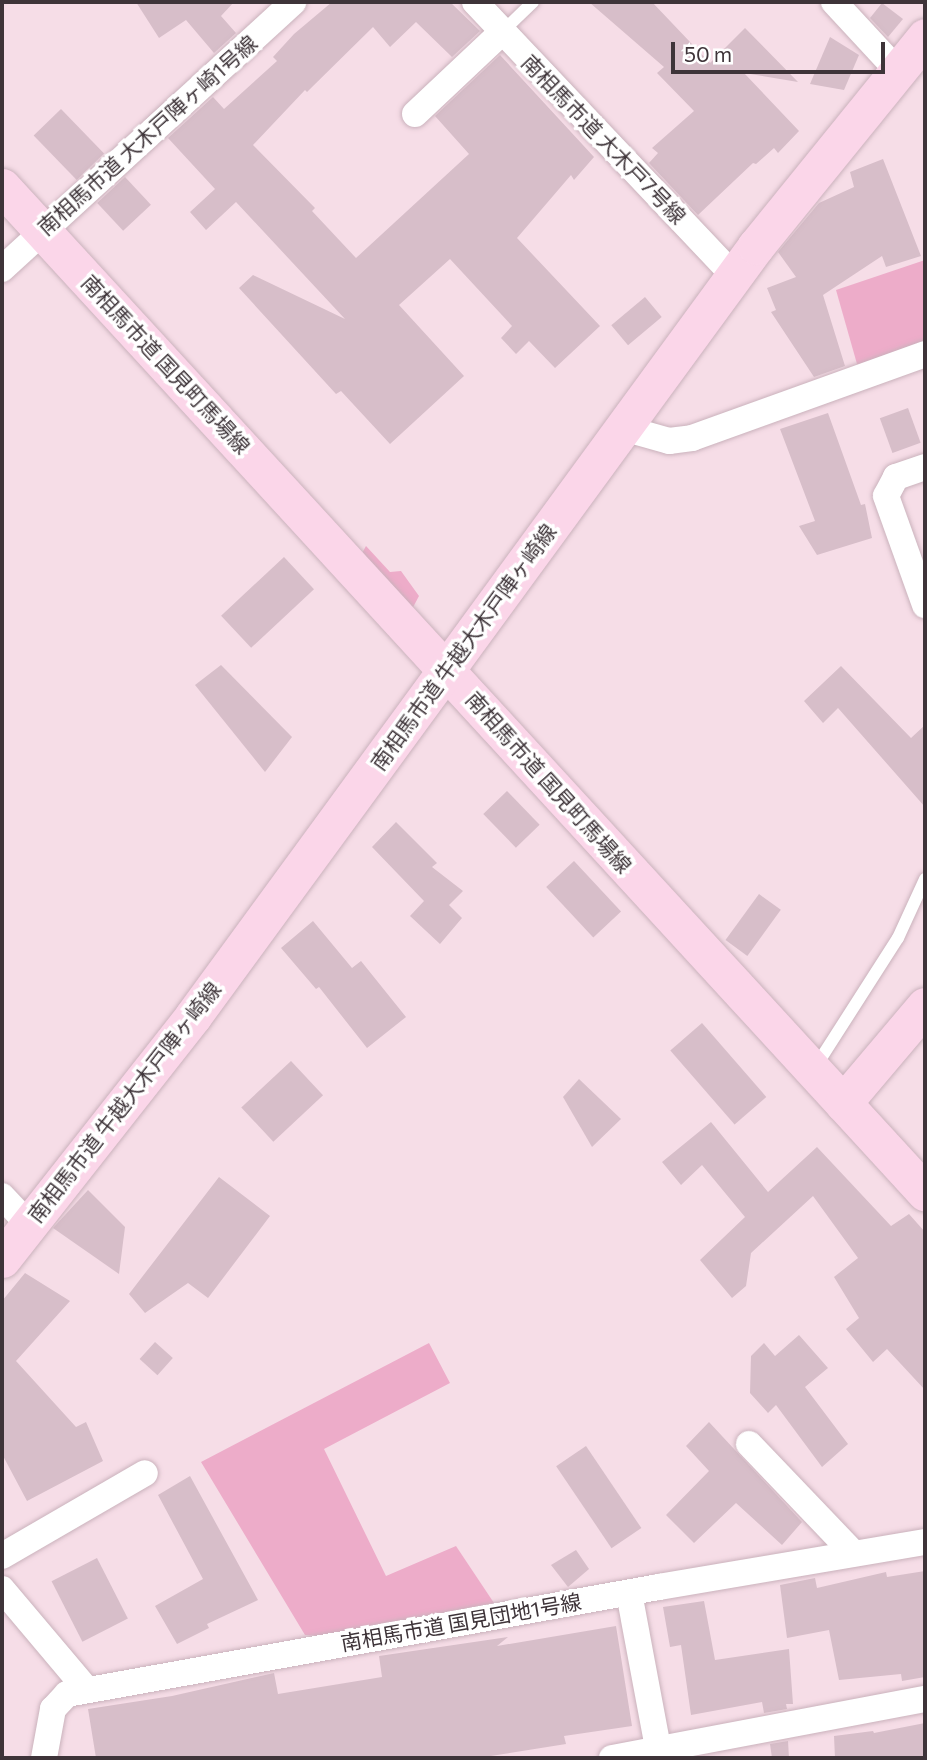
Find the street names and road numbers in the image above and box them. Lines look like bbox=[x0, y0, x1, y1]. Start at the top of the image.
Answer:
street label: 南相馬市道 大木戸陣ヶ崎1号線 bbox=[32, 30, 262, 240]
street label: 南相馬市道 大木戸7号線 bbox=[517, 49, 691, 229]
street label: 南相馬市道 国見町馬場線 bbox=[77, 269, 255, 459]
street label: 南相馬市道 牛越大木戸陣ヶ崎線 bbox=[365, 519, 561, 775]
street label: 南相馬市道 国見町馬場線 bbox=[461, 686, 637, 878]
street label: 南相馬市道 牛越大木戸陣ヶ崎線 bbox=[22, 977, 226, 1227]
street label: 南相馬市道 国見団地1号線 bbox=[339, 1588, 583, 1656]

